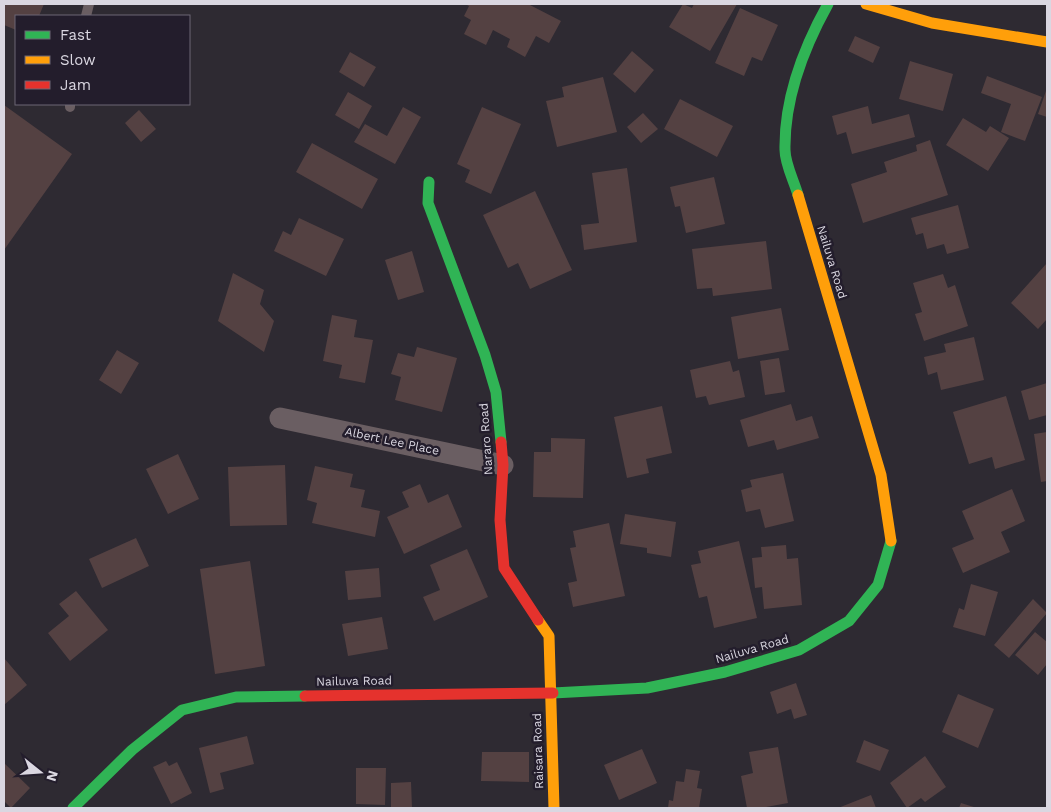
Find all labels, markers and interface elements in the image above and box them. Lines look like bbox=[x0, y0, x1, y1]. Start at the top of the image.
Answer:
legend bbox=[15, 15, 190, 105]
text: Fast bbox=[60, 26, 92, 44]
text: Slow bbox=[60, 51, 96, 69]
text: Jam bbox=[60, 76, 91, 94]
street label: Nailuva Road bbox=[814, 224, 850, 300]
street label: Nararo Road bbox=[476, 402, 496, 476]
street label: Albert Lee Place bbox=[344, 424, 441, 458]
street label: Nailuva Road bbox=[714, 632, 790, 666]
street label: Nailuva Road bbox=[316, 673, 392, 689]
street label: Raisara Road bbox=[530, 713, 546, 789]
north arrow bbox=[15, 747, 65, 797]
text: N bbox=[43, 769, 62, 783]

